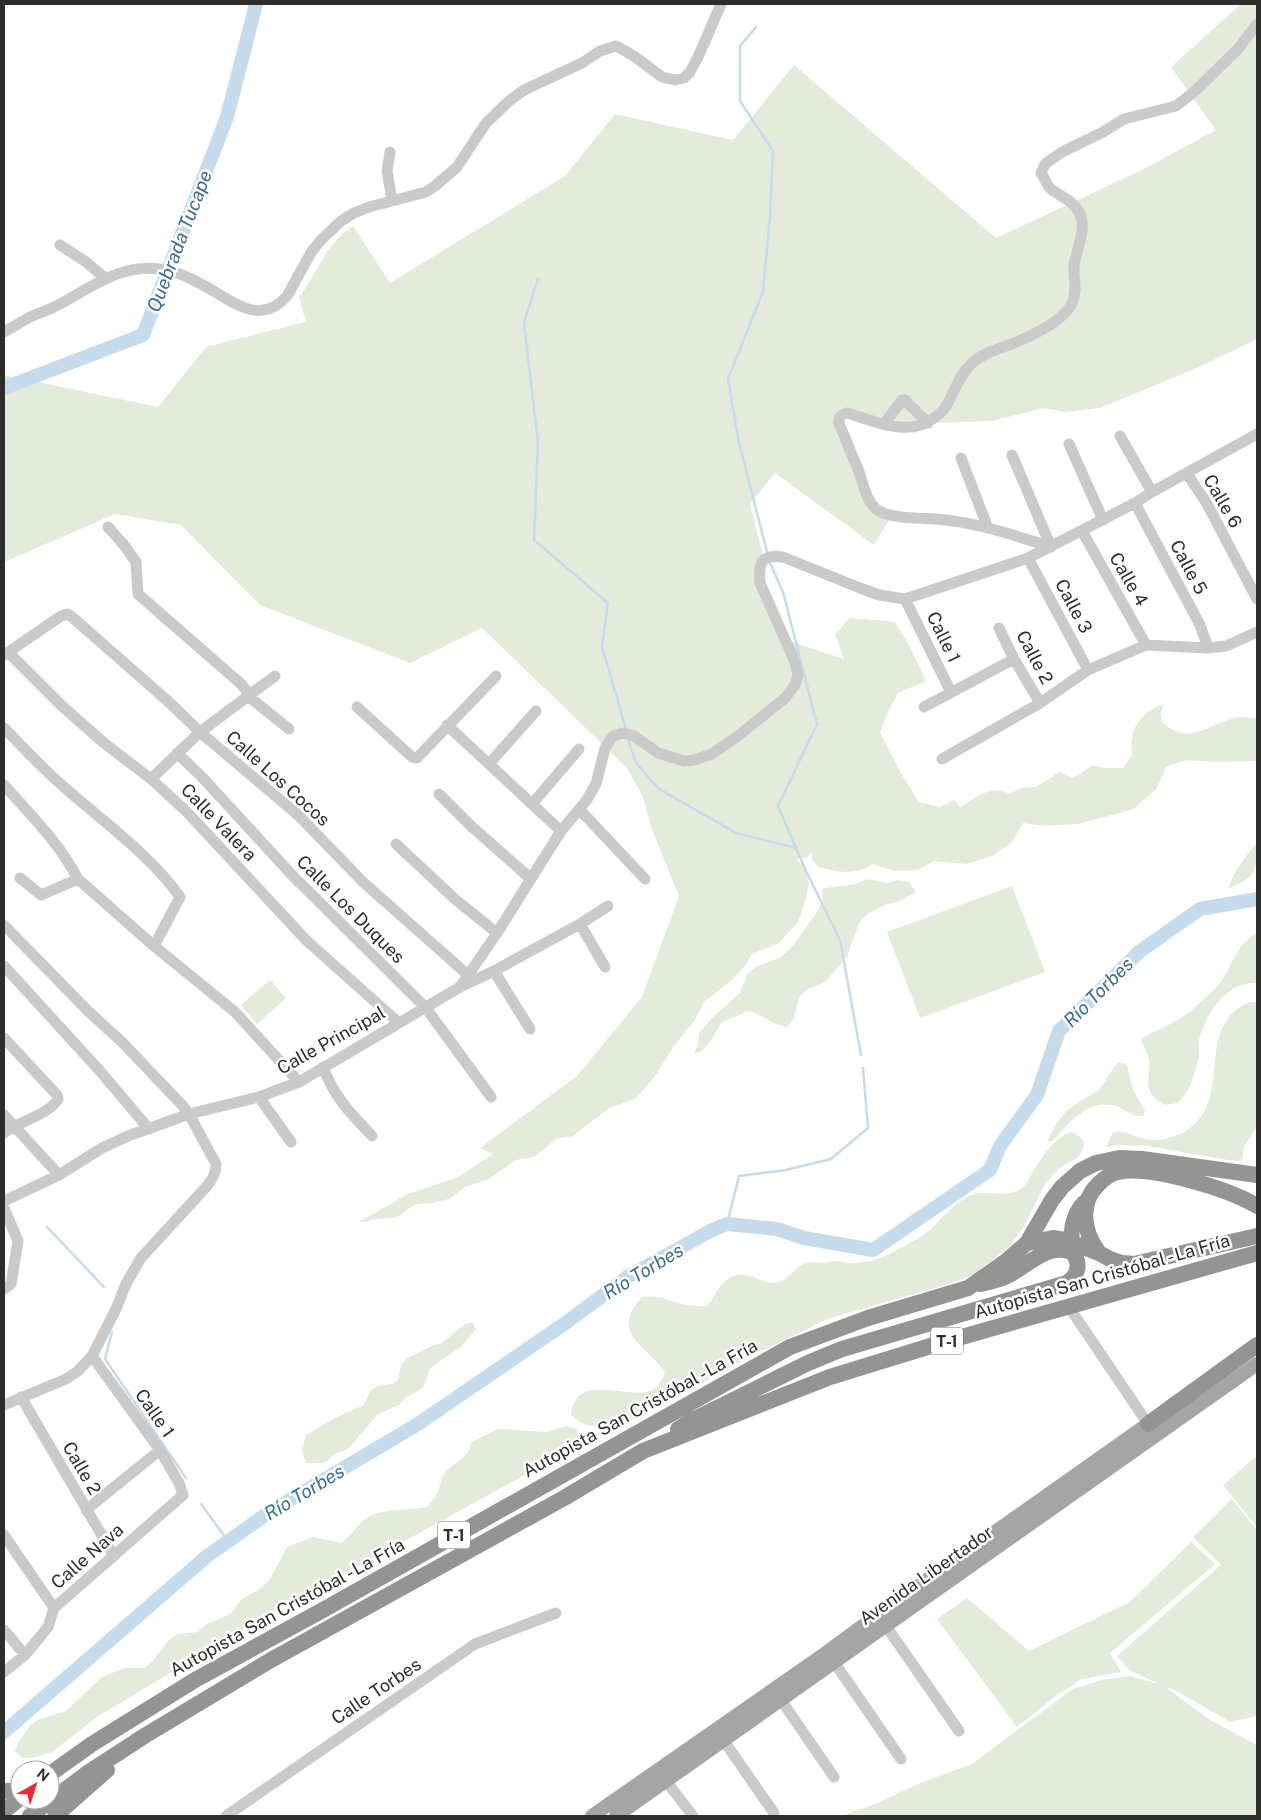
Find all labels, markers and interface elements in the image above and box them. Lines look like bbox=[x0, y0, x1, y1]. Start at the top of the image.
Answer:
water label: Quebrada Tucape bbox=[142, 167, 216, 315]
street label: Calle 6 bbox=[1199, 471, 1247, 531]
street label: Calle 5 bbox=[1166, 536, 1212, 598]
street label: Calle 4 bbox=[1105, 549, 1153, 609]
street label: Calle 3 bbox=[1051, 575, 1097, 637]
street label: Calle 1 bbox=[923, 608, 965, 666]
street label: Calle 2 bbox=[1012, 627, 1058, 687]
street label: Calle Los Cocos bbox=[222, 726, 334, 830]
street label: Calle Valera bbox=[177, 779, 261, 865]
street label: Calle Los Duques bbox=[293, 851, 409, 967]
water label: Río Torbes bbox=[1059, 953, 1137, 1031]
street label: Calle Principal bbox=[273, 1002, 389, 1078]
street label: Autopista San Cristóbal - La Fría bbox=[972, 1229, 1232, 1323]
water label: Río Torbes bbox=[599, 1239, 687, 1303]
road number: T-1 bbox=[931, 1328, 963, 1354]
street label: Autopista San Cristóbal - La Fría bbox=[519, 1335, 761, 1481]
street label: Calle 1 bbox=[131, 1385, 179, 1441]
street label: Calle 2 bbox=[59, 1438, 105, 1498]
water label: Río Torbes bbox=[260, 1460, 348, 1524]
street label: Calle Nava bbox=[47, 1519, 127, 1593]
street label: Avenida Libertador bbox=[855, 1521, 997, 1629]
road number: T-1 bbox=[438, 1522, 470, 1548]
street label: Autopista San Cristóbal - La Fría bbox=[166, 1534, 408, 1680]
street label: Calle Torbes bbox=[327, 1653, 425, 1729]
north arrow bbox=[10, 1760, 60, 1810]
text: N bbox=[34, 1765, 52, 1785]

